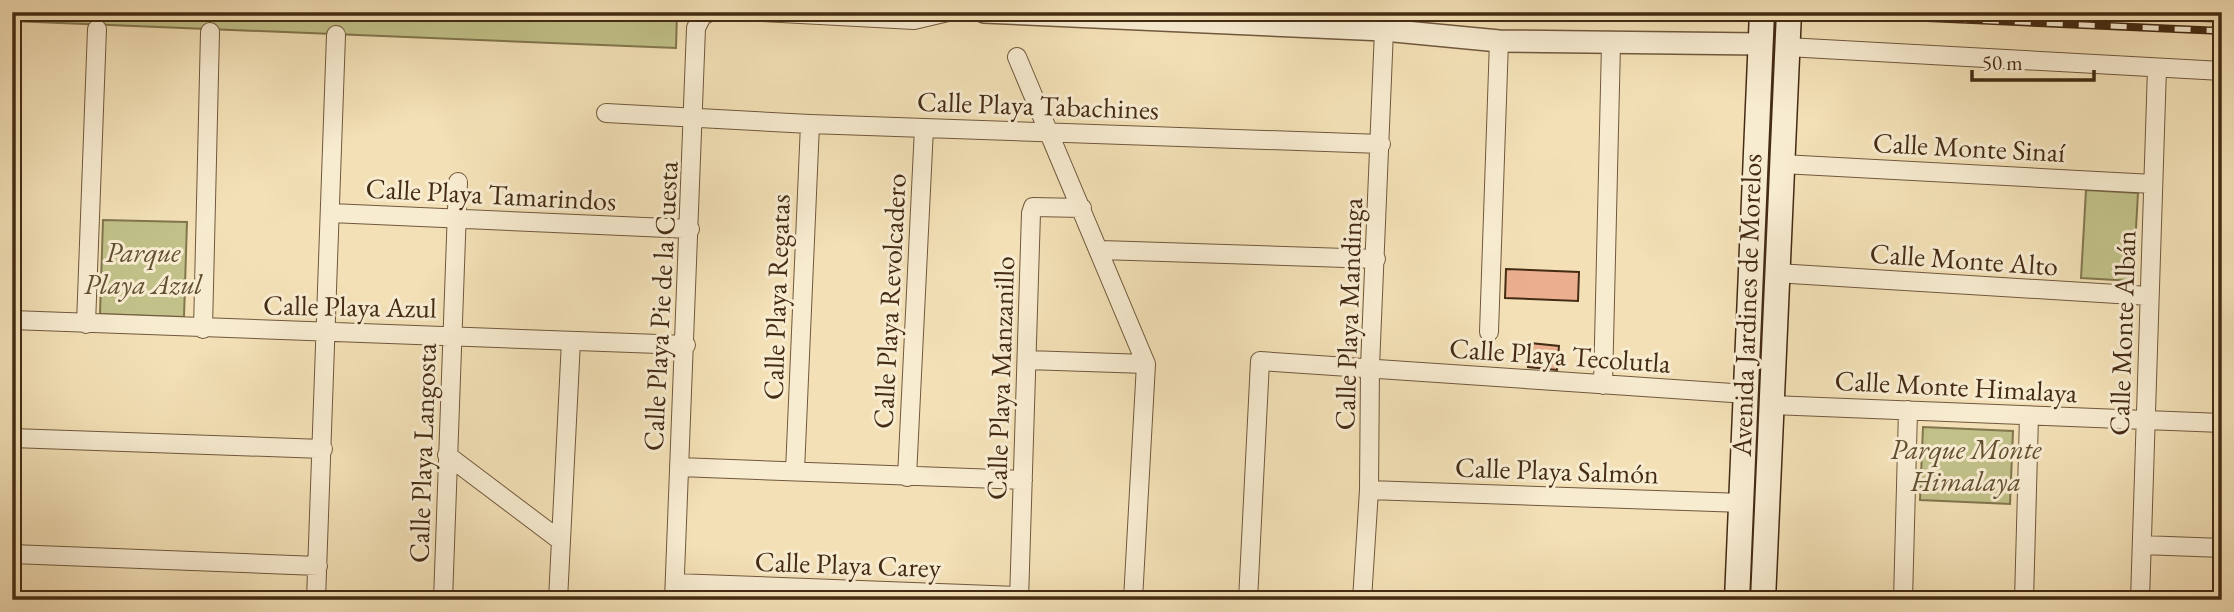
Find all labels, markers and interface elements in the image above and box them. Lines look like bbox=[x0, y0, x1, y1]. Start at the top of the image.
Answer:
scale bar bbox=[1972, 38, 2094, 82]
text: 50 m bbox=[1982, 49, 2023, 76]
street label: Calle Playa Tabachines bbox=[916, 83, 1160, 127]
street label: Calle Monte Sinaí bbox=[1872, 124, 2066, 170]
street label: Avenida Jardines de Morelos bbox=[1723, 153, 1769, 458]
street label: Calle Playa Pie de la Cuesta bbox=[634, 159, 686, 452]
street label: Calle Playa Tamarindos bbox=[365, 169, 617, 219]
street label: Calle Playa Revolcadero bbox=[864, 172, 914, 430]
street label: Calle Playa Regatas bbox=[754, 193, 798, 401]
street label: Calle Playa Mandinga bbox=[1326, 196, 1370, 431]
street label: Calle Monte Albán bbox=[2100, 229, 2144, 436]
park label: Parque Playa Azul bbox=[84, 234, 203, 302]
street label: Calle Monte Alto bbox=[1869, 234, 2059, 284]
street label: Calle Playa Manzanillo bbox=[978, 255, 1022, 501]
street label: Calle Playa Azul bbox=[263, 286, 437, 326]
street label: Calle Playa Tecolutla bbox=[1448, 329, 1673, 381]
street label: Calle Playa Langosta bbox=[400, 342, 444, 564]
street label: Calle Monte Himalaya bbox=[1834, 362, 2079, 410]
park label: Parque Monte Himalaya bbox=[1890, 431, 2042, 499]
street label: Calle Playa Salmón bbox=[1454, 448, 1660, 492]
street label: Calle Playa Carey bbox=[754, 543, 942, 585]

